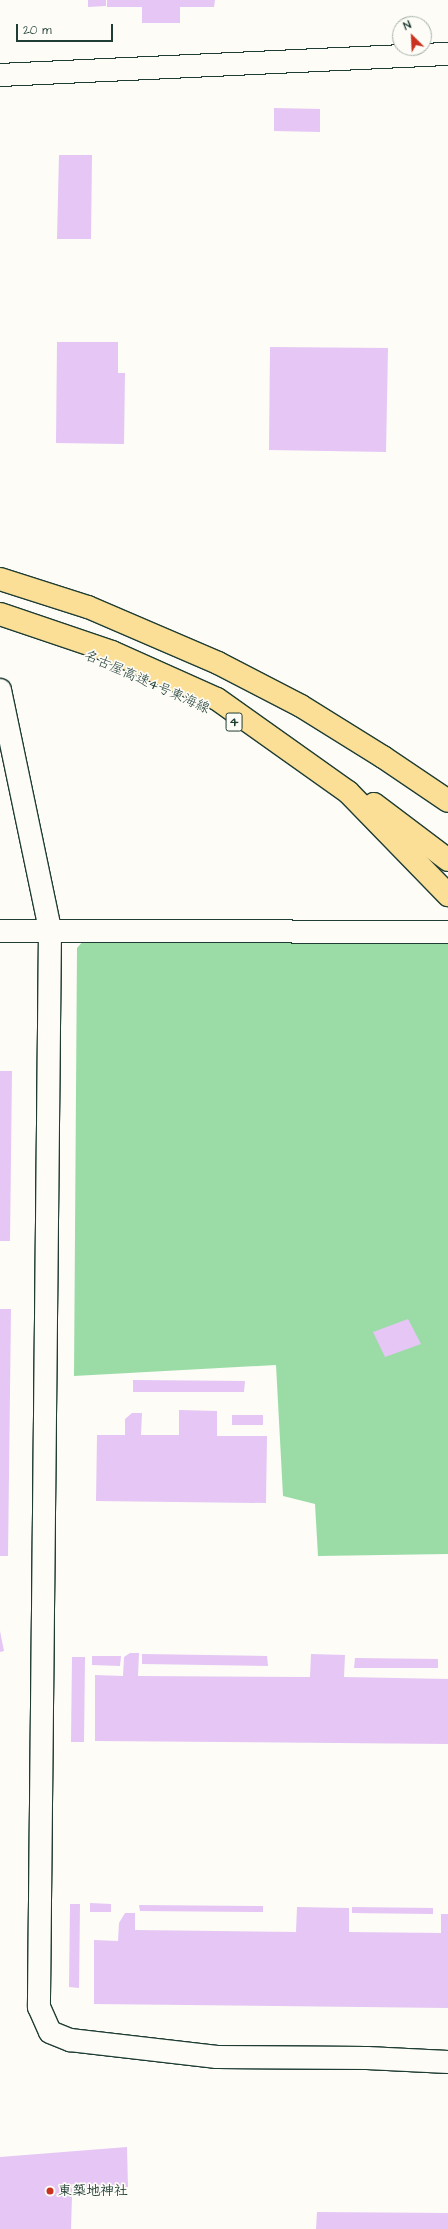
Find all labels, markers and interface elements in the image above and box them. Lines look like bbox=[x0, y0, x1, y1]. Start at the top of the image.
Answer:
scale bar bbox=[18, 16, 115, 42]
north arrow bbox=[392, 16, 432, 56]
text: N bbox=[401, 17, 414, 34]
text: 20 m bbox=[23, 22, 52, 39]
street label: 名古屋高速4号東海線 bbox=[82, 647, 212, 717]
road number: 4 bbox=[225, 711, 243, 733]
place label: 東築地神社 bbox=[58, 2183, 128, 2199]
marker: 東築地神社 bbox=[45, 2186, 55, 2196]

